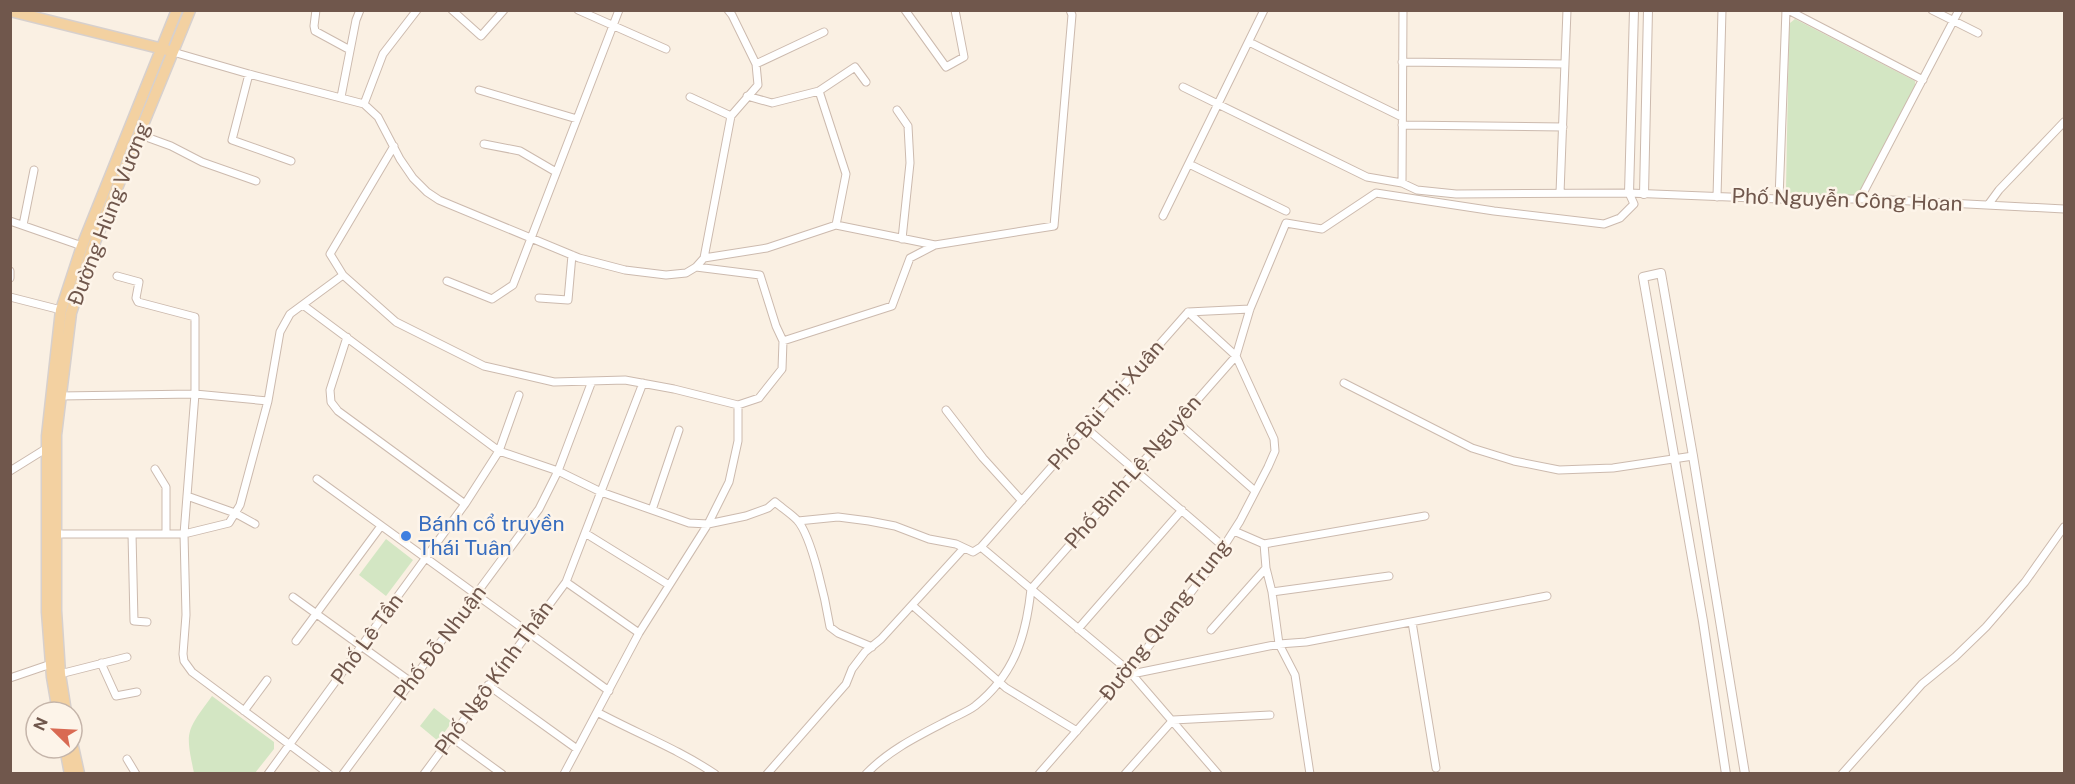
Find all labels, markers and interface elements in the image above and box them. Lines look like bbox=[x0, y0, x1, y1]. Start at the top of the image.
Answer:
street label: Đường Hùng Vương bbox=[62, 119, 155, 309]
street label: Phố Nguyễn Công Hoan bbox=[1731, 183, 1963, 216]
street label: Phố Bùi Thị Xuân bbox=[1042, 335, 1169, 475]
street label: Phố Bình Lệ Nguyên bbox=[1059, 390, 1206, 554]
place label: Bánh cổ truyền Thái Tuân bbox=[418, 511, 565, 560]
marker: Bánh cổ truyền Thái Tuân bbox=[399, 529, 413, 543]
street label: Đường Quang Trung bbox=[1094, 534, 1236, 706]
street label: Phố Đỗ Nhuận bbox=[388, 580, 491, 705]
street label: Phố Lê Tần bbox=[325, 589, 408, 689]
street label: Phố Ngô Kính Thần bbox=[429, 596, 558, 760]
north arrow bbox=[24, 700, 84, 760]
text: N bbox=[30, 715, 52, 734]

